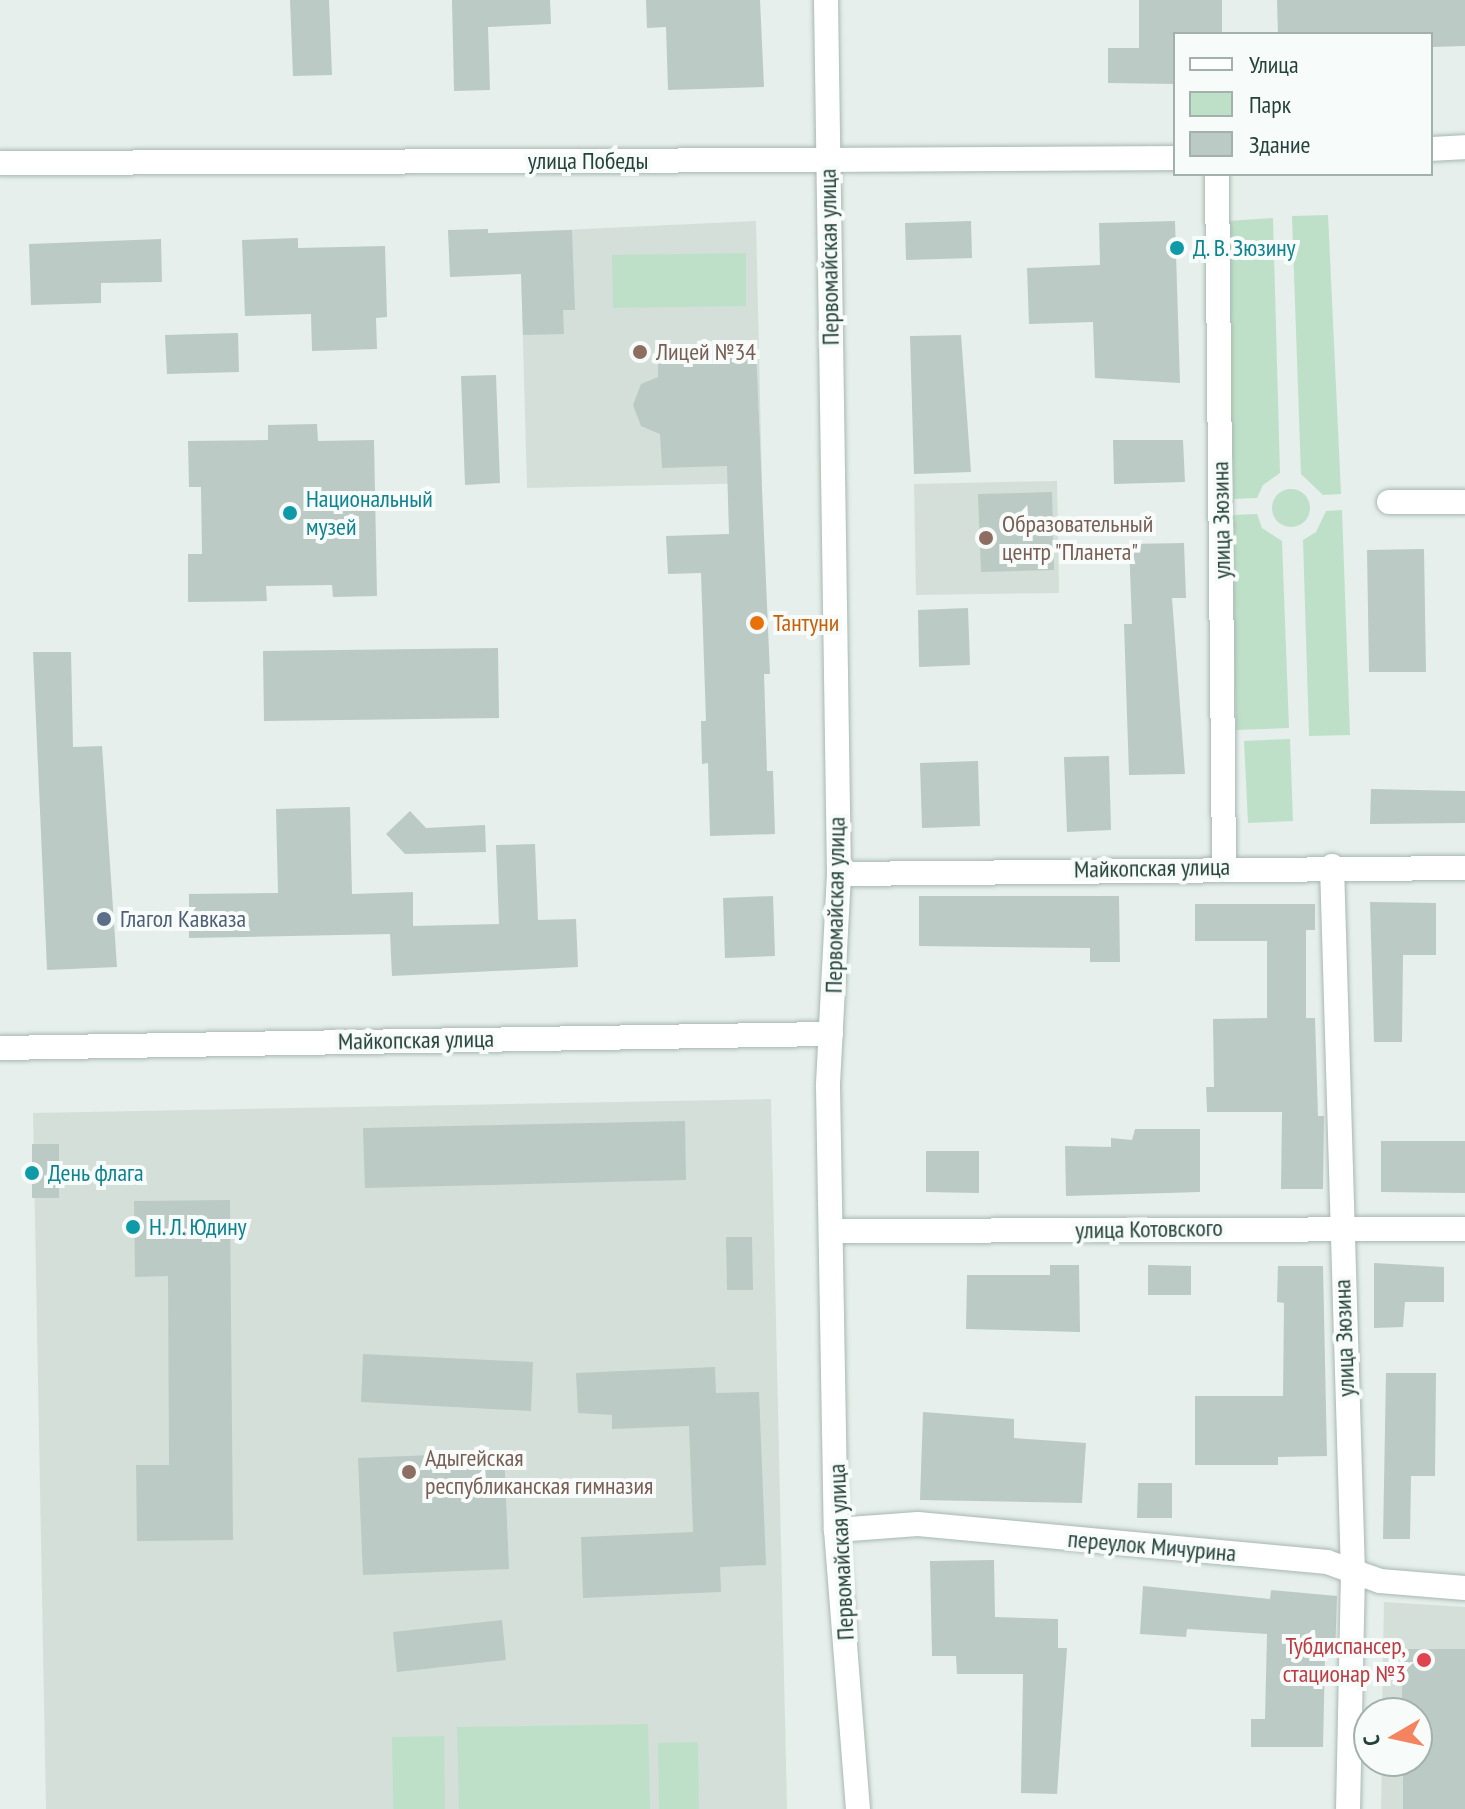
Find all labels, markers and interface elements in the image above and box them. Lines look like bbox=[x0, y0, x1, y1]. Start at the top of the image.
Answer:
legend bbox=[1173, 32, 1433, 176]
text: Улица bbox=[1249, 49, 1299, 80]
text: Парк bbox=[1249, 89, 1291, 120]
text: Здание bbox=[1249, 129, 1310, 160]
street label: улица Победы bbox=[528, 147, 648, 175]
street label: Первомайская улица bbox=[813, 168, 845, 346]
place label: Д. В. Зюзину bbox=[1193, 234, 1299, 262]
marker: Д. В. Зюзину bbox=[1168, 239, 1186, 257]
place label: Лицей №34 bbox=[656, 338, 756, 366]
marker: Лицей №34 bbox=[631, 343, 649, 361]
street label: улица Зюзина bbox=[1206, 461, 1236, 579]
place label: Национальный музей bbox=[306, 485, 433, 541]
marker: Национальный музей bbox=[281, 504, 299, 522]
place label: Образовательный центр "Планета" bbox=[1002, 510, 1153, 566]
marker: Образовательный центр "Планета" bbox=[977, 529, 995, 547]
place label: Тантуни bbox=[773, 609, 839, 637]
marker: Тантуни bbox=[748, 614, 766, 632]
street label: Первомайская улица bbox=[819, 816, 851, 994]
street label: Майкопская улица bbox=[1074, 852, 1230, 884]
place label: Глагол Кавказа bbox=[120, 905, 246, 933]
marker: Глагол Кавказа bbox=[95, 910, 113, 928]
street label: Майкопская улица bbox=[338, 1024, 494, 1056]
place label: День флага bbox=[48, 1159, 144, 1187]
marker: День флага bbox=[23, 1164, 41, 1182]
place label: Н. Л. Юдину bbox=[149, 1213, 250, 1241]
street label: улица Котовского bbox=[1075, 1213, 1223, 1245]
marker: Н. Л. Юдину bbox=[124, 1218, 142, 1236]
street label: улица Зюзина bbox=[1328, 1279, 1360, 1397]
place label: Адыгейская республиканская гимназия bbox=[425, 1444, 653, 1500]
marker: Адыгейская республиканская гимназия bbox=[400, 1463, 418, 1481]
street label: Первомайская улица bbox=[822, 1463, 860, 1641]
street label: переулок Мичурина bbox=[1067, 1524, 1237, 1568]
place label: Тубдиспансер, стационар №3 bbox=[1283, 1632, 1406, 1688]
marker: Тубдиспансер, стационар №3 bbox=[1413, 1649, 1435, 1671]
north arrow bbox=[1353, 1697, 1433, 1777]
text: С bbox=[1357, 1733, 1386, 1748]

